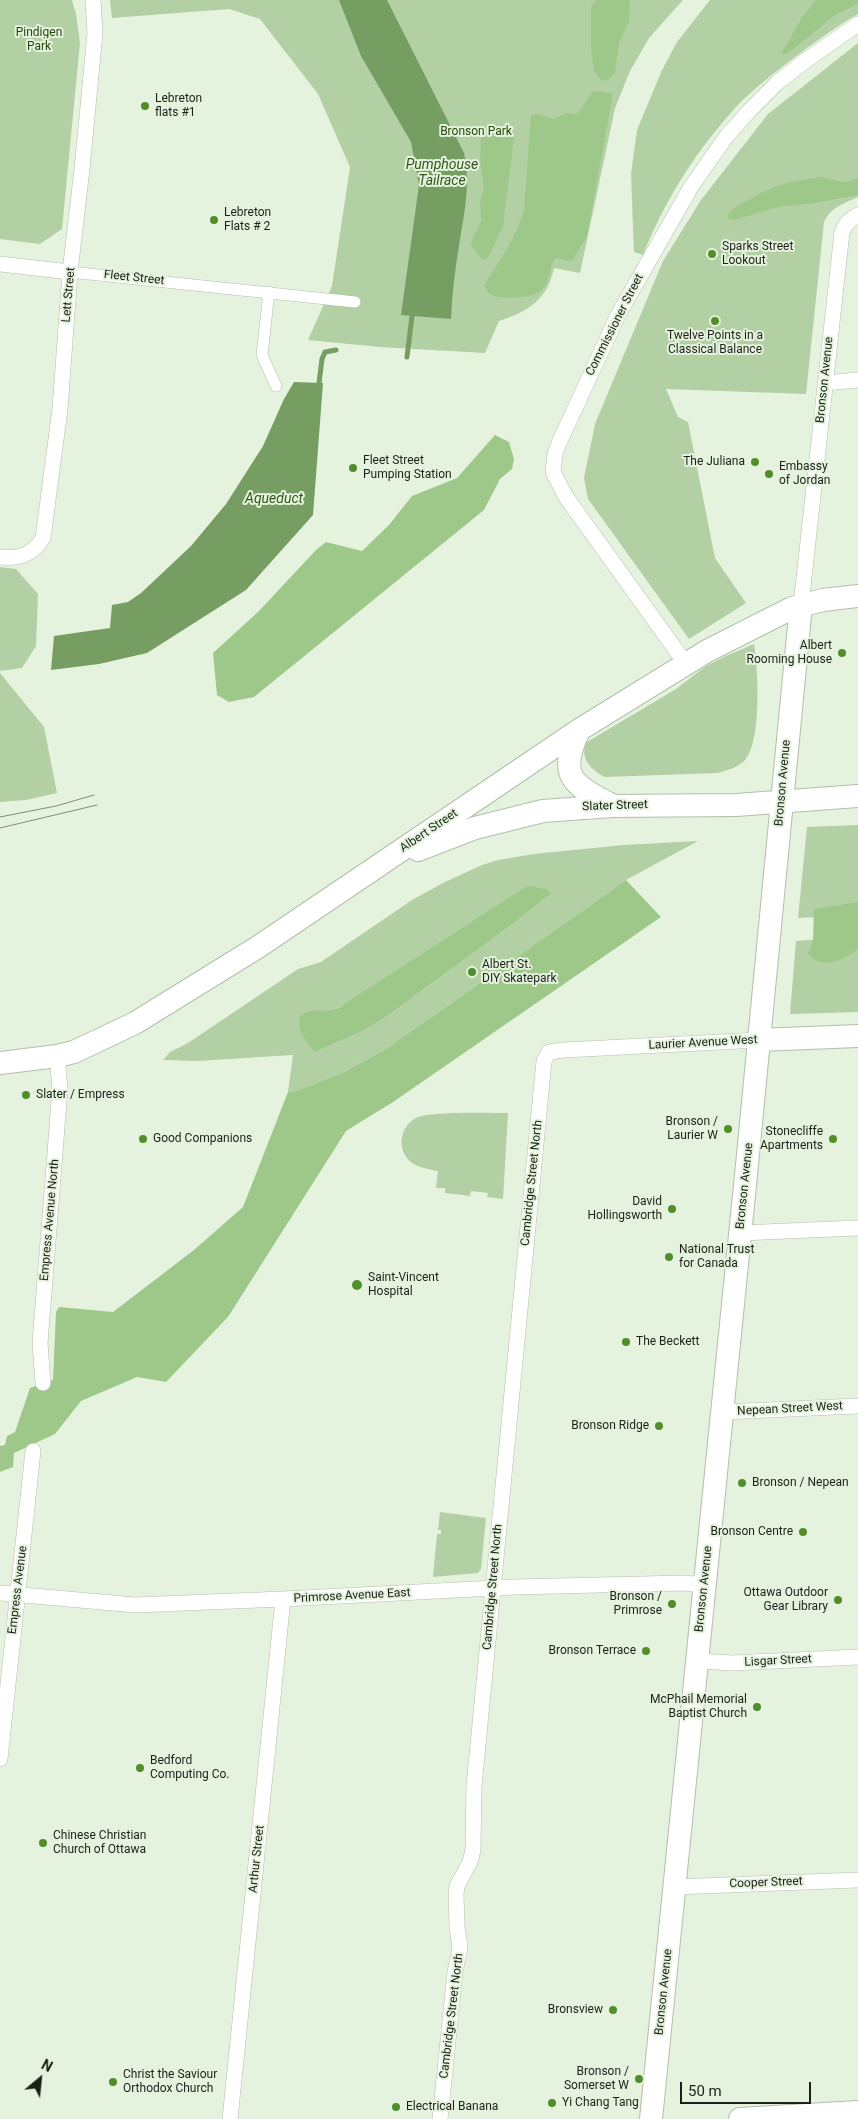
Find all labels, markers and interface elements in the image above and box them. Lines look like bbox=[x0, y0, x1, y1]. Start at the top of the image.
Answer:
park label: Pindigen Park bbox=[16, 26, 62, 54]
place label: Lebreton flats #1 bbox=[155, 92, 202, 120]
marker: Lebreton flats #1 bbox=[139, 100, 151, 112]
park label: Bronson Park bbox=[440, 125, 512, 139]
water label: Pumphouse Tailrace bbox=[406, 157, 478, 190]
place label: Lebreton Flats # 2 bbox=[224, 206, 271, 234]
marker: Lebreton Flats # 2 bbox=[208, 214, 220, 226]
place label: Sparks Street Lookout bbox=[722, 240, 793, 268]
marker: Sparks Street Lookout bbox=[706, 248, 718, 260]
street label: Lett Street bbox=[59, 267, 79, 323]
street label: Fleet Street bbox=[103, 268, 165, 288]
street label: Commissioner Street bbox=[583, 272, 647, 378]
marker: Twelve Points in a Classical Balance bbox=[709, 315, 721, 327]
place label: Twelve Points in a Classical Balance bbox=[667, 329, 763, 357]
street label: Bronson Avenue bbox=[813, 336, 837, 424]
place label: Fleet Street Pumping Station bbox=[363, 454, 452, 482]
place label: The Juliana bbox=[683, 455, 745, 469]
marker: The Juliana bbox=[749, 456, 761, 468]
place label: Embassy of Jordan bbox=[779, 460, 830, 488]
marker: Fleet Street Pumping Station bbox=[347, 462, 359, 474]
marker: Embassy of Jordan bbox=[763, 468, 775, 480]
water label: Aqueduct bbox=[245, 491, 303, 507]
place label: Albert Rooming House bbox=[747, 639, 832, 667]
marker: Albert Rooming House bbox=[836, 647, 848, 659]
street label: Bronson Avenue bbox=[772, 739, 794, 827]
street label: Slater Street bbox=[582, 798, 648, 814]
street label: Albert Street bbox=[397, 806, 461, 856]
place label: Albert St. DIY Skatepark bbox=[482, 958, 557, 986]
marker: Albert St. DIY Skatepark bbox=[466, 966, 478, 978]
street label: Laurier Avenue West bbox=[648, 1033, 758, 1053]
place label: Slater / Empress bbox=[36, 1088, 125, 1102]
marker: Slater / Empress bbox=[20, 1089, 32, 1101]
place label: Bronson / Laurier W bbox=[666, 1115, 718, 1143]
street label: Cambridge Street North bbox=[518, 1119, 546, 1247]
marker: Bronson / Laurier W bbox=[722, 1123, 734, 1135]
place label: Stonecliffe Apartments bbox=[760, 1125, 823, 1153]
place label: Good Companions bbox=[153, 1132, 252, 1146]
marker: Good Companions bbox=[137, 1133, 149, 1145]
marker: Stonecliffe Apartments bbox=[827, 1133, 839, 1145]
street label: Bronson Avenue bbox=[733, 1142, 757, 1230]
street label: Empress Avenue North bbox=[37, 1158, 63, 1282]
place label: David Hollingsworth bbox=[588, 1195, 662, 1223]
marker: David Hollingsworth bbox=[666, 1203, 678, 1215]
place label: National Trust for Canada bbox=[679, 1243, 754, 1271]
marker: National Trust for Canada bbox=[663, 1251, 675, 1263]
place label: Saint-Vincent Hospital bbox=[368, 1271, 439, 1299]
marker: Saint-Vincent Hospital bbox=[350, 1278, 364, 1292]
place label: The Beckett bbox=[636, 1335, 699, 1349]
marker: The Beckett bbox=[620, 1336, 632, 1348]
street label: Nepean Street West bbox=[737, 1399, 843, 1419]
place label: Bronson Ridge bbox=[571, 1419, 649, 1433]
marker: Bronson Ridge bbox=[653, 1420, 665, 1432]
place label: Bronson / Nepean bbox=[752, 1476, 849, 1490]
marker: Bronson / Nepean bbox=[736, 1477, 748, 1489]
street label: Cambridge Street North bbox=[480, 1523, 506, 1651]
place label: Bronson Centre bbox=[710, 1525, 793, 1539]
marker: Bronson Centre bbox=[797, 1526, 809, 1538]
street label: Empress Avenue bbox=[5, 1545, 31, 1635]
street label: Bronson Avenue bbox=[692, 1545, 716, 1633]
street label: Primrose Avenue East bbox=[293, 1586, 411, 1606]
place label: Ottawa Outdoor Gear Library bbox=[744, 1586, 828, 1614]
place label: Bronson / Primrose bbox=[610, 1590, 662, 1618]
marker: Ottawa Outdoor Gear Library bbox=[832, 1594, 844, 1606]
marker: Bronson / Primrose bbox=[666, 1598, 678, 1610]
place label: Bronson Terrace bbox=[548, 1644, 636, 1658]
marker: Bronson Terrace bbox=[640, 1645, 652, 1657]
street label: Lisgar Street bbox=[744, 1652, 812, 1670]
place label: McPhail Memorial Baptist Church bbox=[650, 1693, 747, 1721]
marker: McPhail Memorial Baptist Church bbox=[751, 1701, 763, 1713]
place label: Bedford Computing Co. bbox=[150, 1754, 230, 1782]
marker: Bedford Computing Co. bbox=[134, 1762, 146, 1774]
street label: Arthur Street bbox=[246, 1824, 268, 1894]
place label: Chinese Christian Church of Ottawa bbox=[53, 1829, 146, 1857]
marker: Chinese Christian Church of Ottawa bbox=[37, 1837, 49, 1849]
street label: Cooper Street bbox=[729, 1875, 803, 1891]
street label: Bronson Avenue bbox=[652, 1948, 676, 2036]
street label: Cambridge Street North bbox=[437, 1952, 467, 2080]
place label: Bronsview bbox=[548, 2003, 603, 2017]
marker: Bronsview bbox=[607, 2004, 619, 2016]
north arrow bbox=[15, 2054, 65, 2104]
text: N bbox=[39, 2056, 55, 2075]
place label: Bronson / Somerset W bbox=[564, 2065, 629, 2093]
place label: Christ the Saviour Orthodox Church bbox=[123, 2068, 217, 2096]
scale bar bbox=[683, 2072, 814, 2104]
marker: Bronson / Somerset W bbox=[633, 2073, 645, 2085]
marker: Christ the Saviour Orthodox Church bbox=[107, 2076, 119, 2088]
text: 50 m bbox=[688, 2082, 722, 2100]
place label: Yi Chang Tang bbox=[562, 2096, 639, 2110]
marker: Yi Chang Tang bbox=[546, 2097, 558, 2109]
place label: Electrical Banana bbox=[406, 2100, 498, 2114]
marker: Electrical Banana bbox=[390, 2101, 402, 2113]

